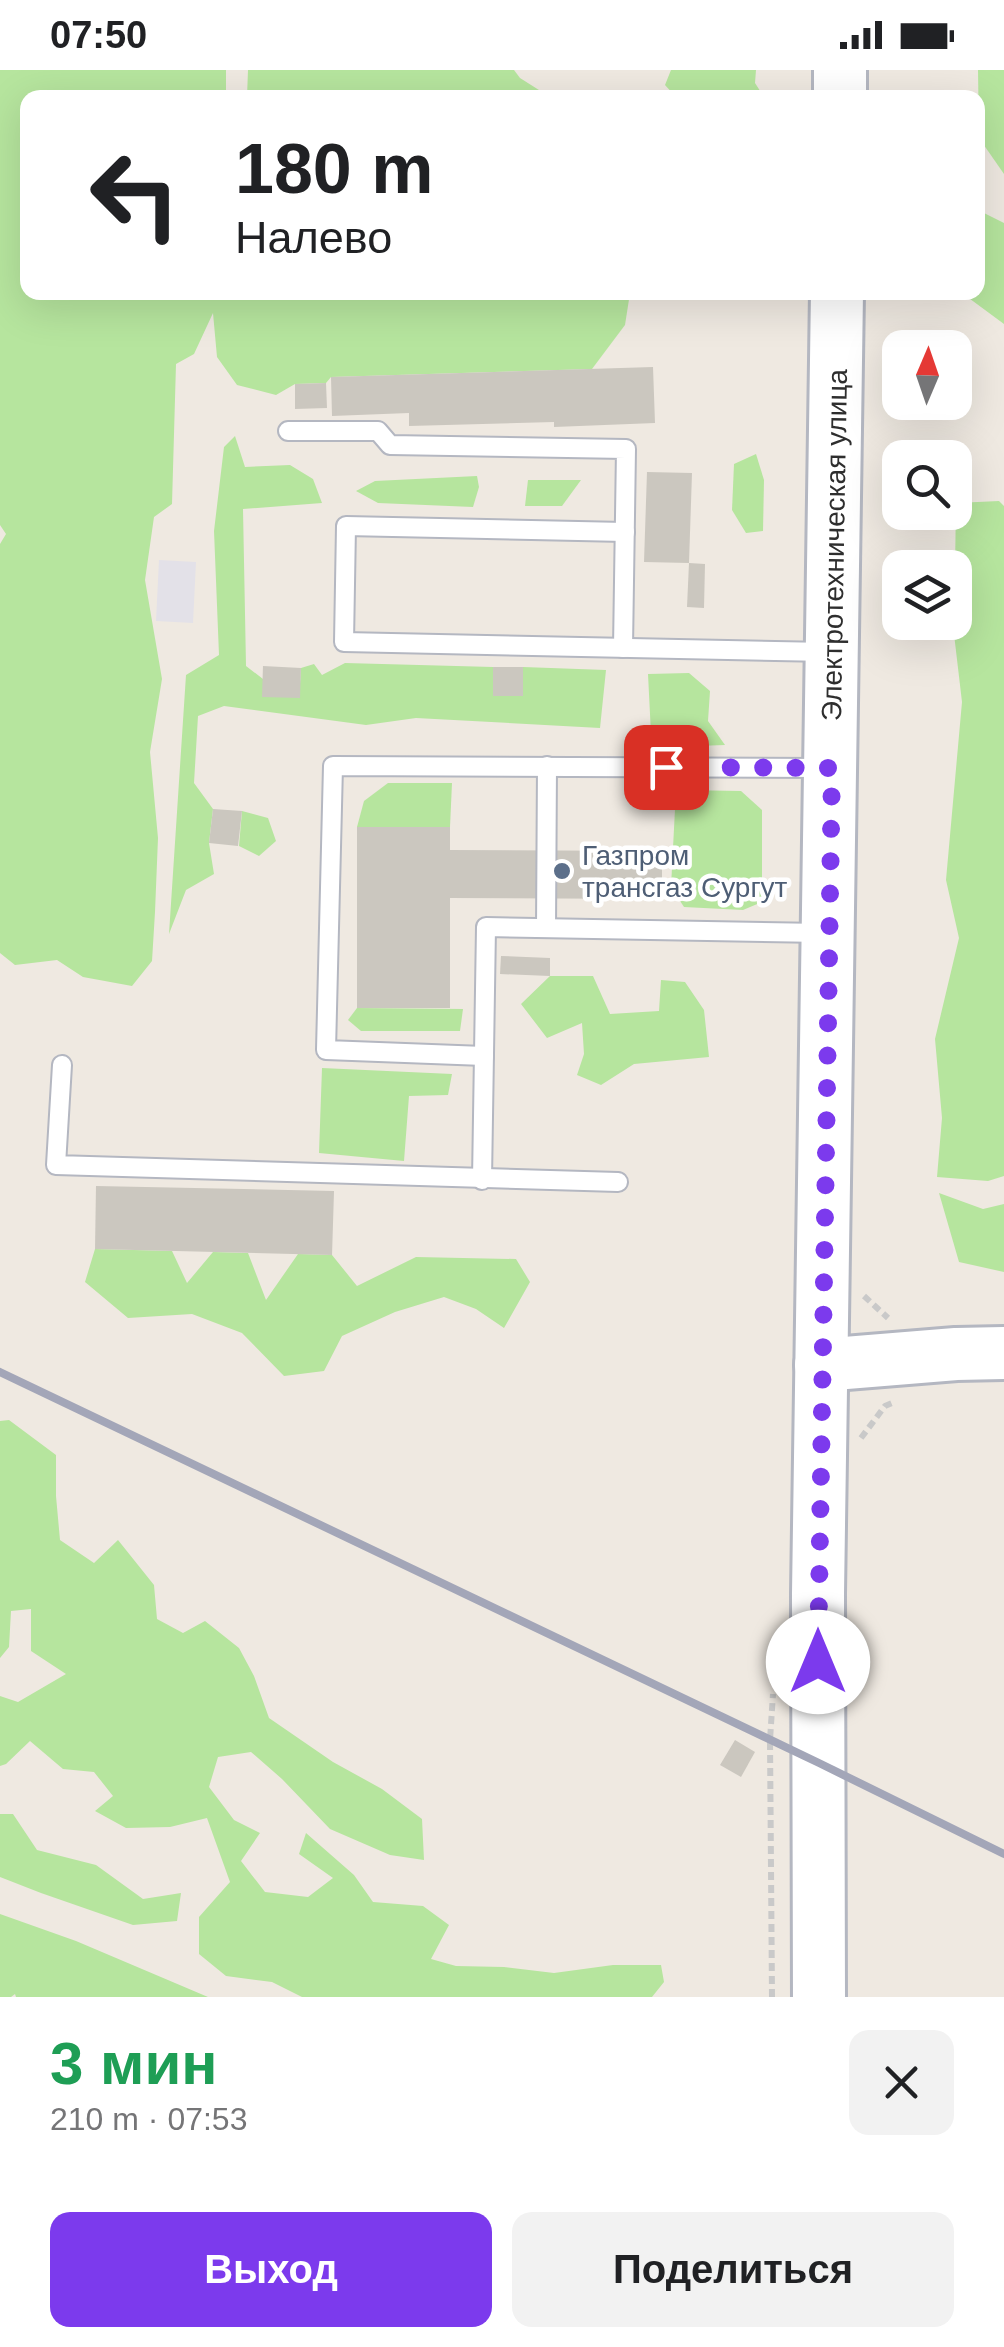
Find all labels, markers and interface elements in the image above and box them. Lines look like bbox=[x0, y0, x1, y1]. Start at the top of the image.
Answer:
text: 07:50 bbox=[50, 14, 147, 56]
icon: left bbox=[70, 130, 200, 260]
text: 180 m bbox=[235, 130, 433, 208]
text: Налево bbox=[235, 212, 392, 263]
north arrow bbox=[882, 330, 972, 420]
map controls bbox=[882, 330, 972, 640]
street label: Электротехническая улица bbox=[816, 368, 853, 721]
button: search bbox=[882, 440, 972, 530]
button: layers bbox=[882, 550, 972, 640]
pin bbox=[624, 725, 709, 810]
icon: arrive bbox=[639, 740, 694, 795]
place label: Газпром трансгаз Сургут bbox=[582, 840, 788, 903]
marker: Газпром трансгаз Сургут bbox=[551, 860, 573, 882]
position arrow bbox=[766, 1610, 870, 1714]
text: 3 мин bbox=[50, 2030, 218, 2097]
button: close bbox=[849, 2030, 954, 2135]
text: 210 m · 07:53 bbox=[50, 2101, 247, 2137]
button: Выход bbox=[50, 2212, 492, 2327]
button: Поделиться bbox=[512, 2212, 954, 2327]

